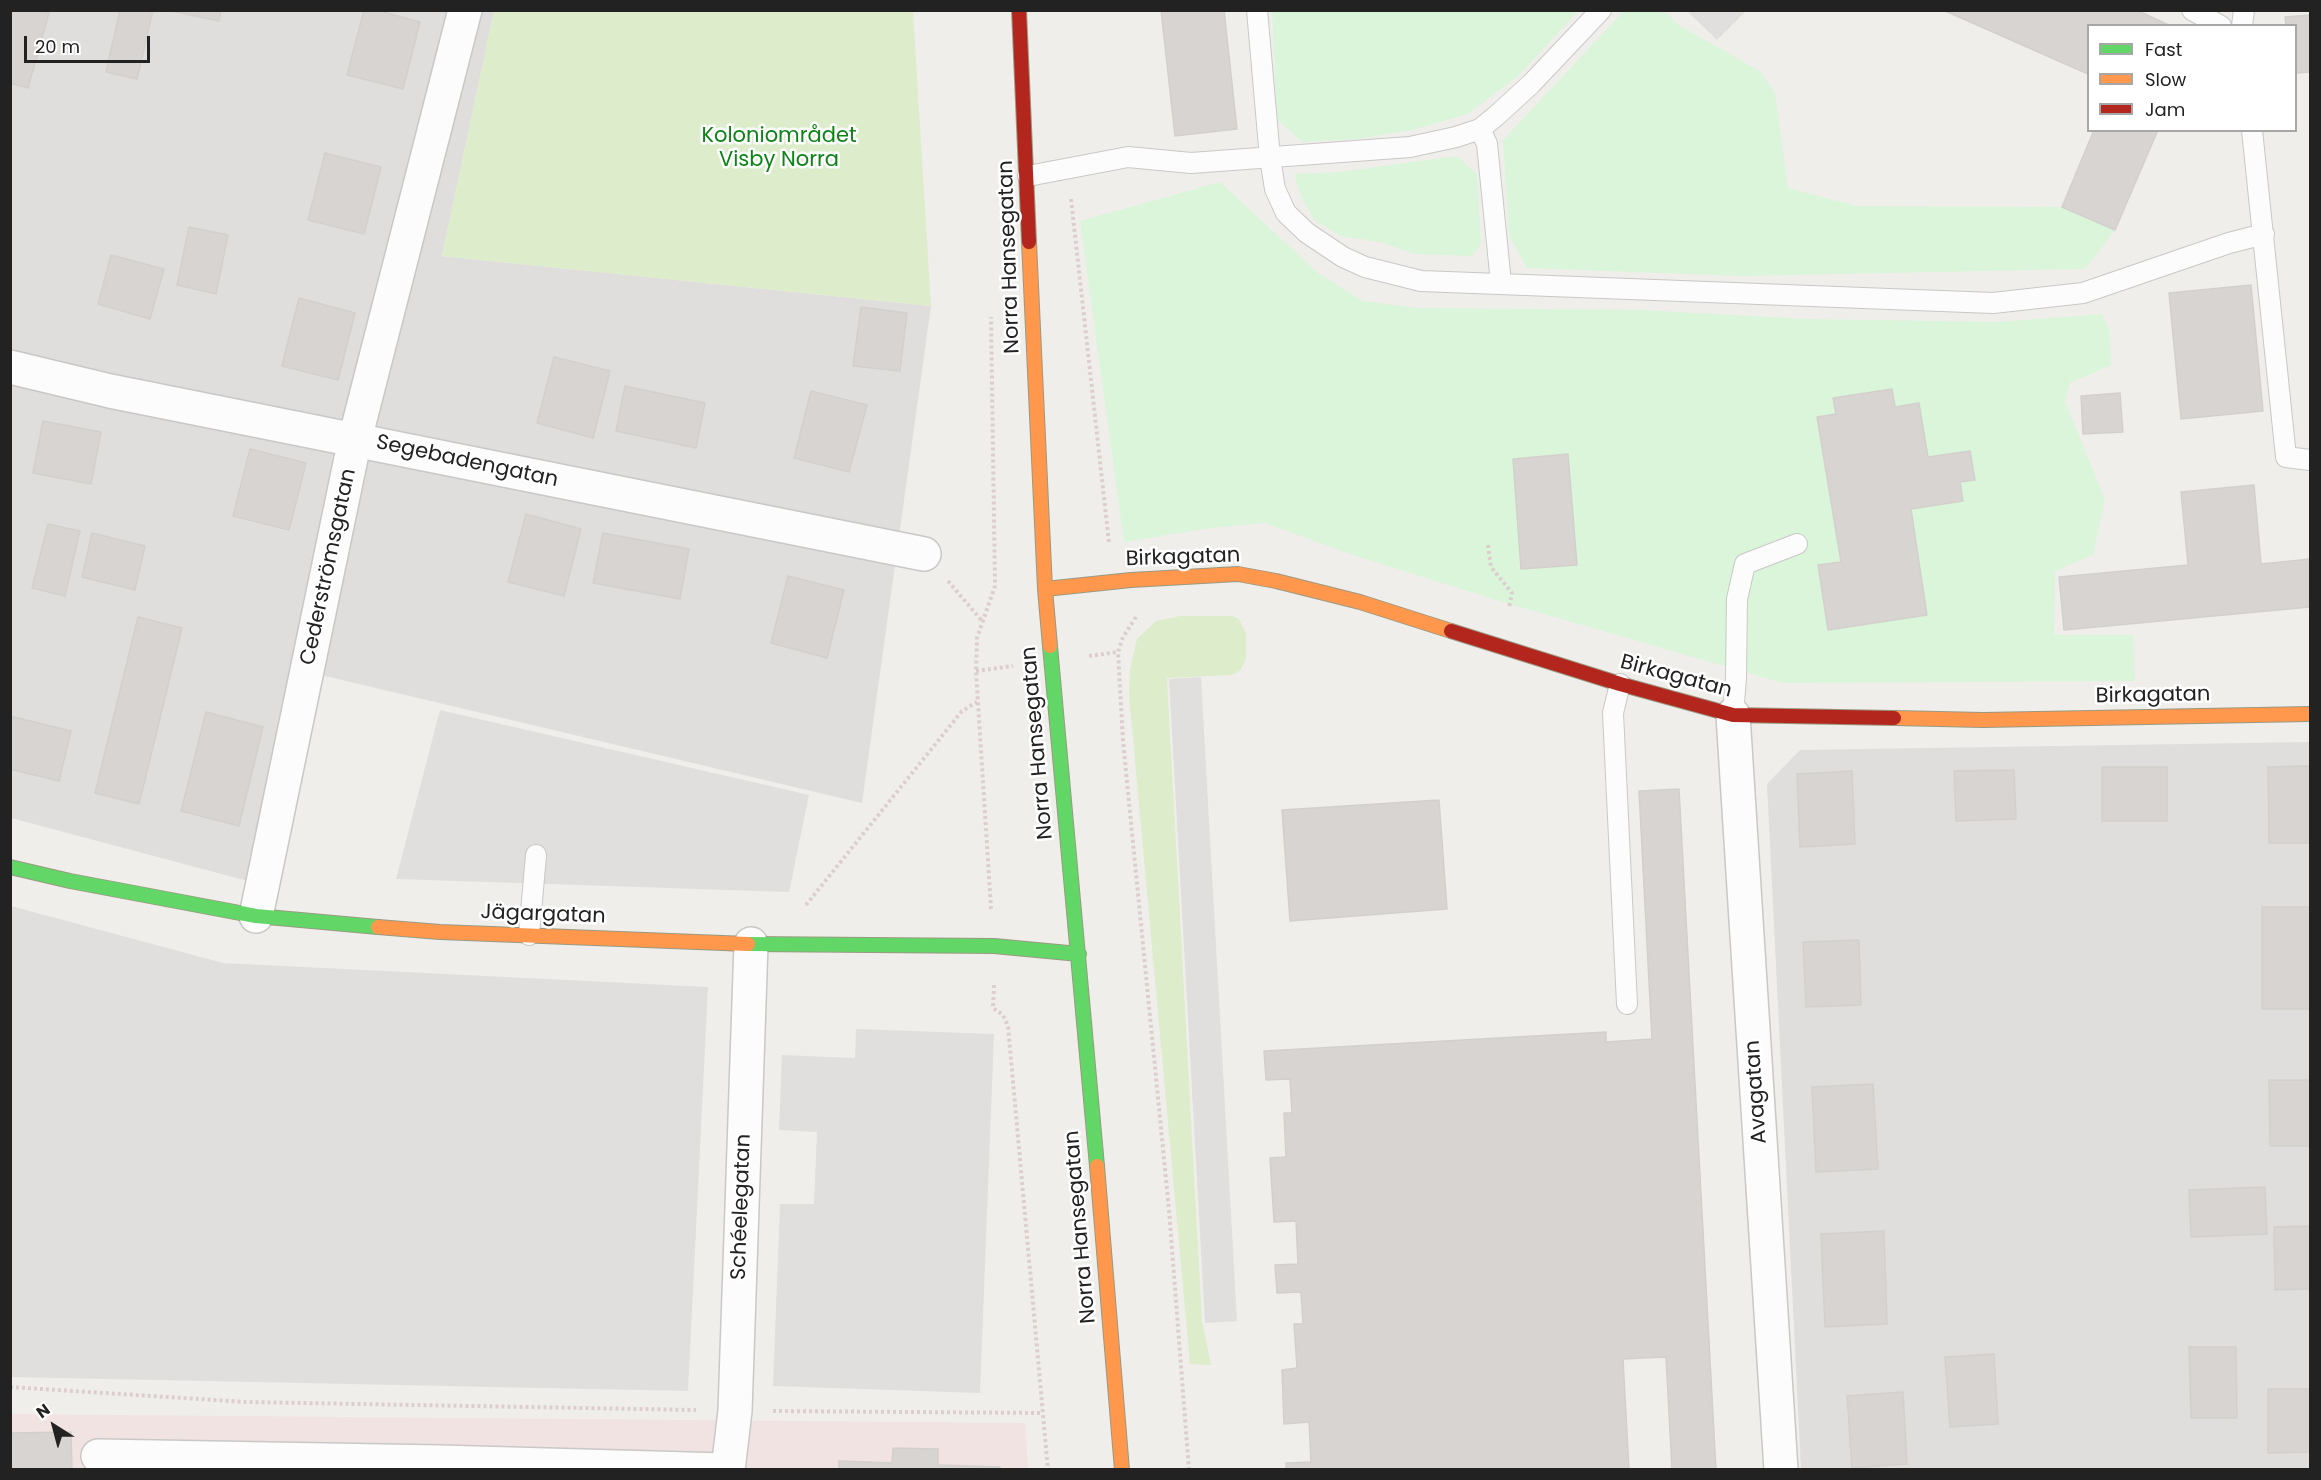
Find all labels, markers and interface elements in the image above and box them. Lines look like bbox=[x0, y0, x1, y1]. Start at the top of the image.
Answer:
scale bar bbox=[27, 24, 153, 62]
legend bbox=[2087, 24, 2297, 132]
text: 20 m bbox=[35, 34, 80, 59]
text: Fast bbox=[2145, 37, 2182, 62]
text: Slow bbox=[2145, 67, 2186, 92]
text: Jam bbox=[2145, 97, 2185, 122]
park label: Koloniområdet Visby Norra bbox=[701, 124, 857, 174]
street label: Norra Hansegatan bbox=[994, 160, 1026, 354]
street label: Segebadengatan bbox=[374, 430, 560, 494]
street label: Cederströmsgatan bbox=[296, 466, 362, 668]
street label: Birkagatan bbox=[1125, 543, 1241, 573]
street label: Norra Hansegatan bbox=[1017, 646, 1059, 840]
street label: Birkagatan bbox=[1617, 650, 1735, 704]
street label: Birkagatan bbox=[2096, 682, 2210, 710]
street label: Jägargatan bbox=[480, 900, 606, 930]
street label: Avagatan bbox=[1741, 1039, 1773, 1145]
street label: Norra Hansegatan bbox=[1060, 1130, 1102, 1324]
street label: Schéelegatan bbox=[727, 1133, 757, 1281]
north arrow bbox=[24, 1396, 84, 1456]
text: N bbox=[31, 1398, 55, 1424]

